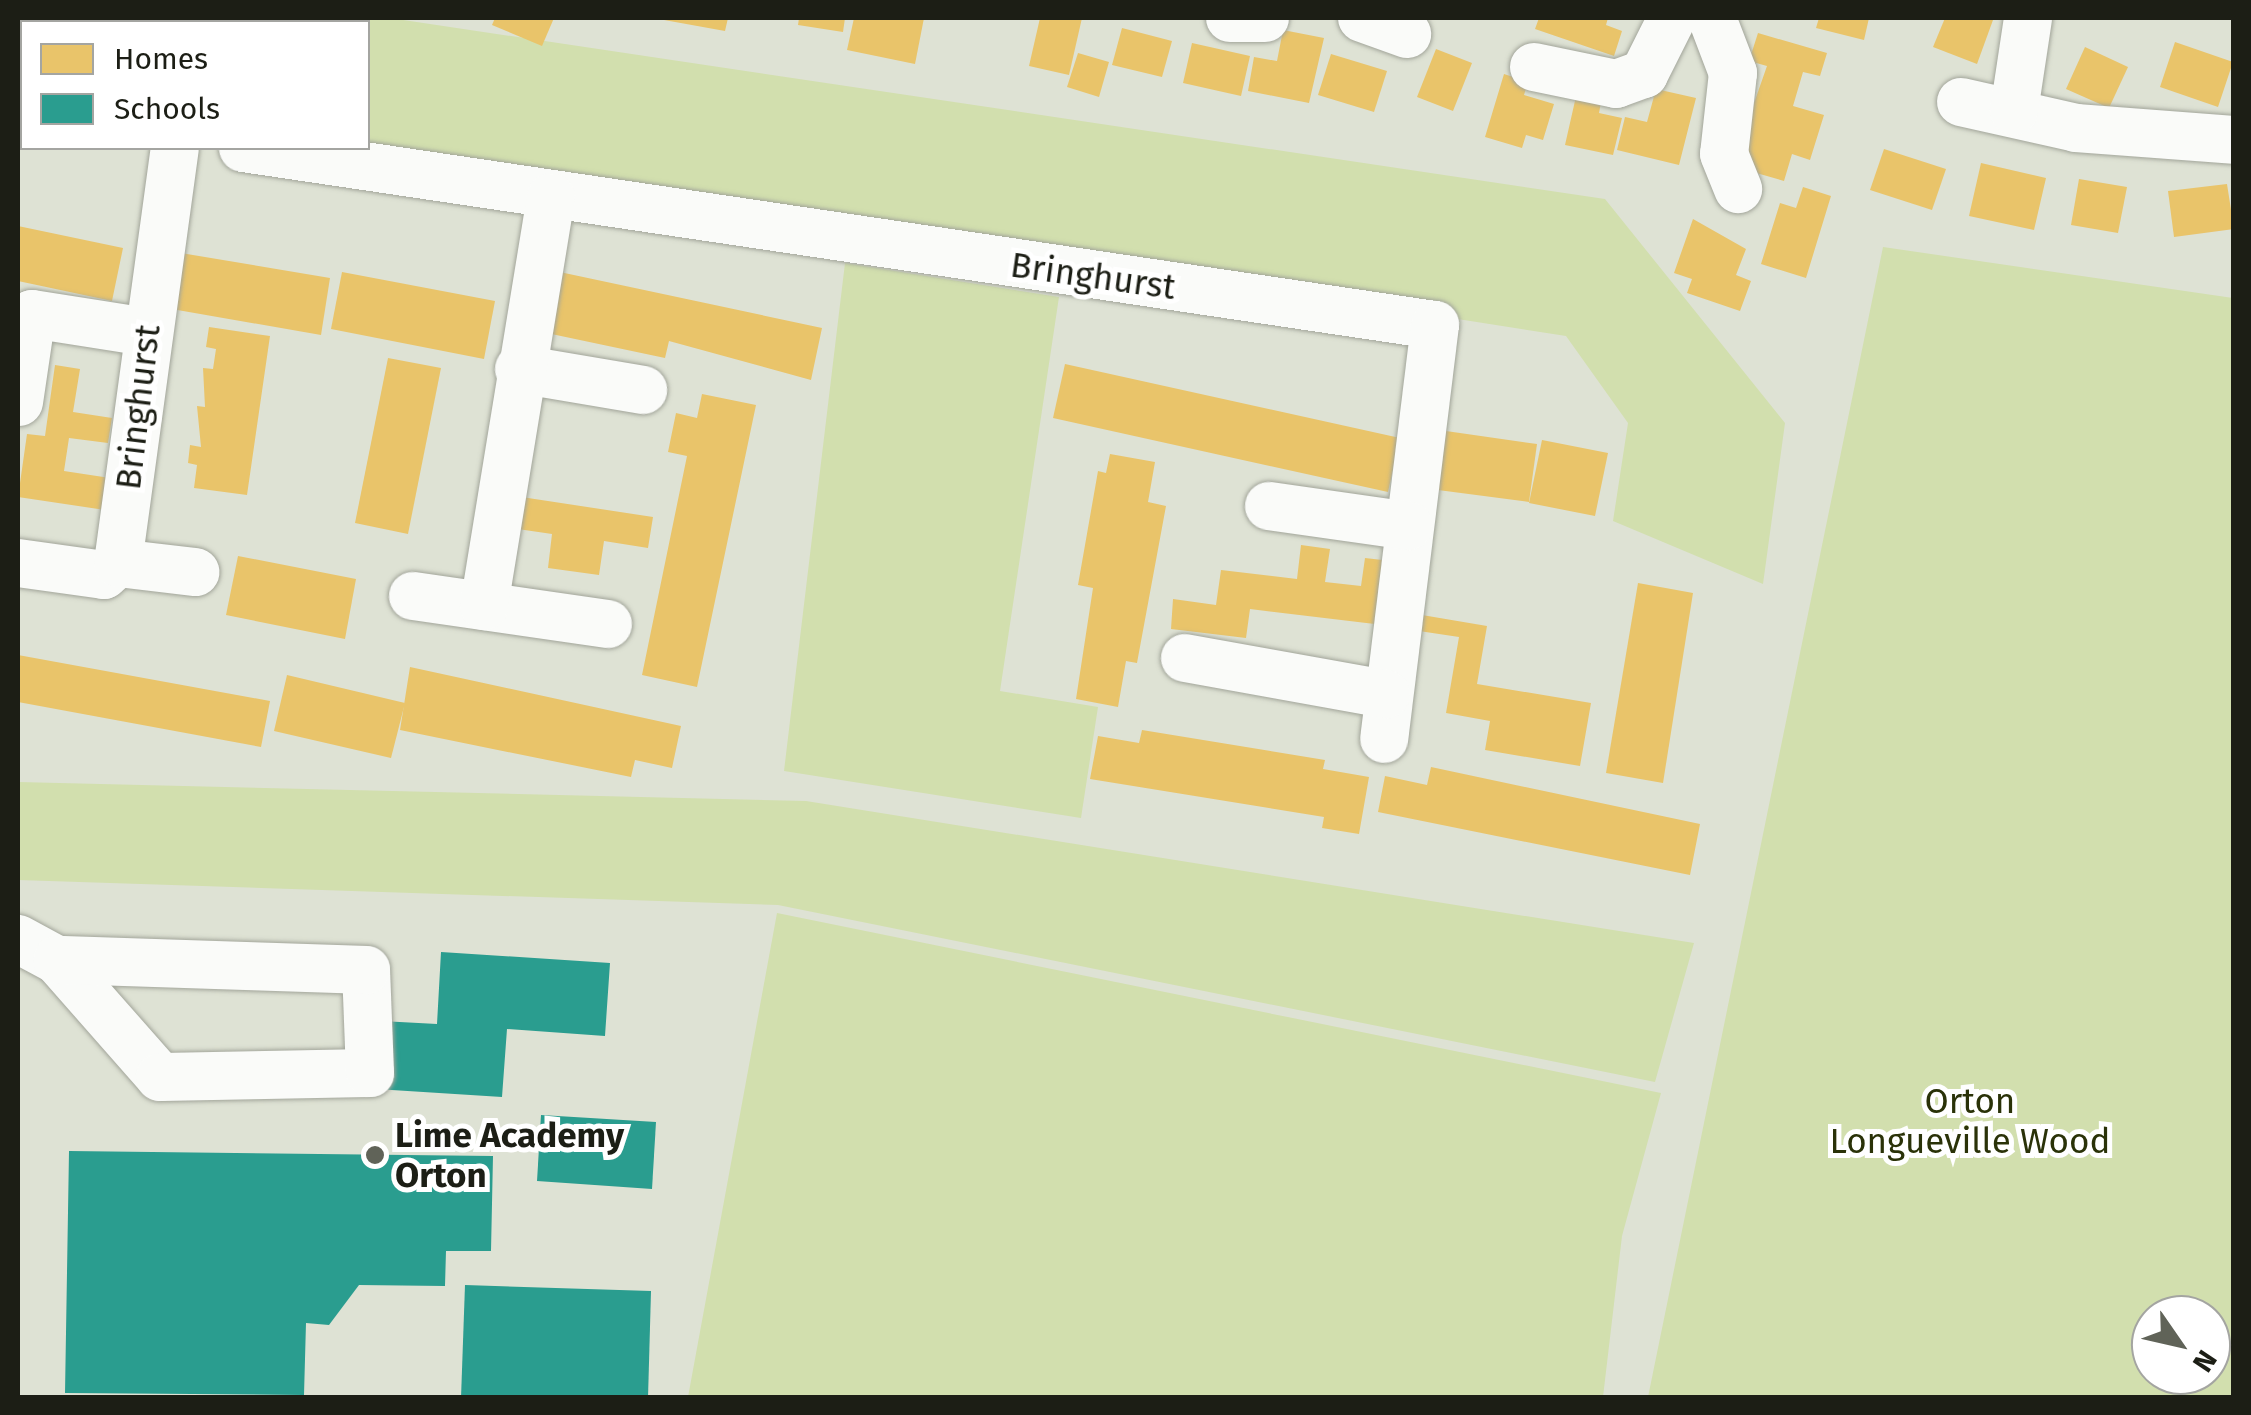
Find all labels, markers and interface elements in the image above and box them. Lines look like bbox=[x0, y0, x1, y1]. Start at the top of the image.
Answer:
legend bbox=[20, 20, 370, 150]
text: Homes bbox=[114, 41, 208, 77]
text: Schools bbox=[114, 91, 220, 127]
street label: Bringhurst bbox=[1008, 244, 1178, 308]
street label: Bringhurst bbox=[107, 322, 169, 492]
park label: Orton Longueville Wood bbox=[1830, 1080, 2110, 1162]
place label: Lime Academy Orton bbox=[395, 1114, 624, 1196]
marker: Lime Academy Orton bbox=[364, 1144, 386, 1166]
north arrow bbox=[2131, 1295, 2231, 1395]
text: N bbox=[2186, 1344, 2224, 1378]

